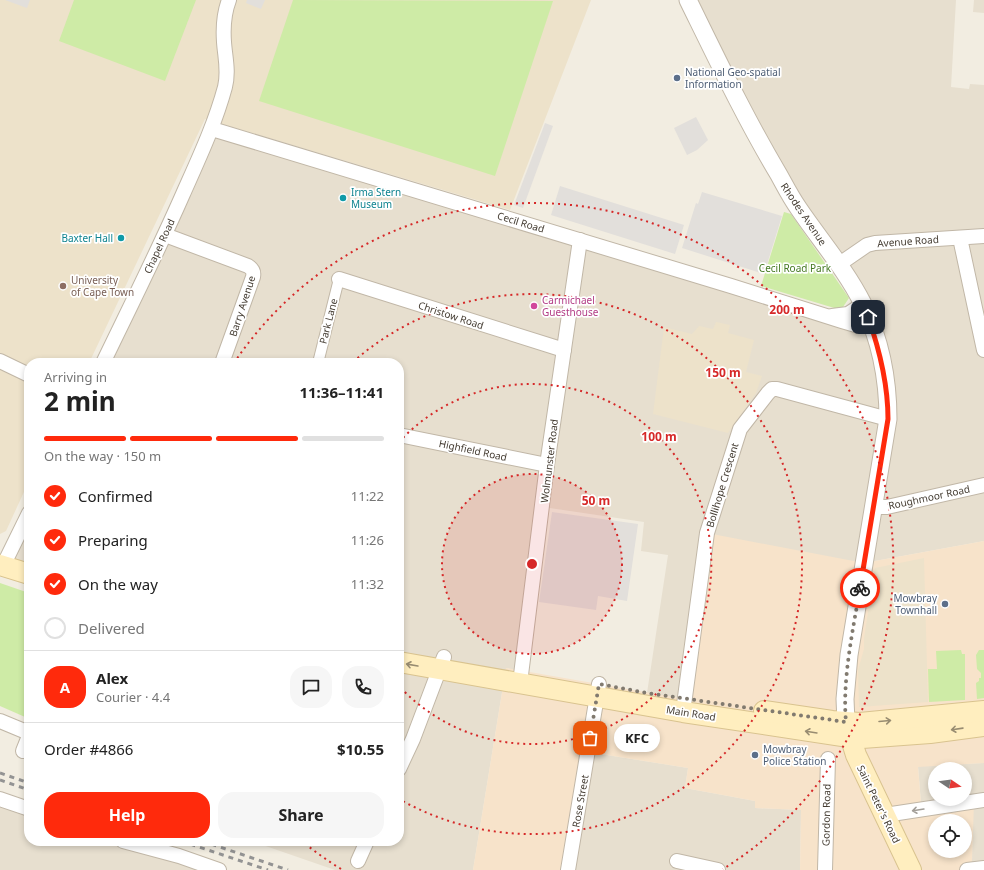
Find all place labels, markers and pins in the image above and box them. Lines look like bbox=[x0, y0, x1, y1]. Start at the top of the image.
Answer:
place label: National Geo-spatial Information bbox=[685, 65, 781, 91]
marker: National Geo-spatial Information bbox=[672, 73, 682, 83]
place label: Irma Stern Museum bbox=[351, 185, 401, 211]
marker: Irma Stern Museum bbox=[338, 193, 348, 203]
place label: Baxter Hall bbox=[61, 231, 113, 245]
marker: Baxter Hall bbox=[116, 233, 126, 243]
place label: University of Cape Town bbox=[71, 273, 134, 299]
marker: University of Cape Town bbox=[58, 281, 68, 291]
place label: Carmichael Guesthouse bbox=[542, 293, 599, 319]
pin bbox=[851, 300, 885, 334]
marker: Carmichael Guesthouse bbox=[529, 301, 539, 311]
centre of rings bbox=[525, 557, 539, 571]
place label: Mowbray Townhall bbox=[893, 591, 938, 617]
marker: Mowbray Townhall bbox=[940, 599, 950, 609]
pin bbox=[573, 721, 607, 755]
callout: KFC bbox=[614, 724, 660, 752]
place label: Mowbray Police Station bbox=[763, 742, 826, 768]
marker: Mowbray Police Station bbox=[750, 750, 760, 760]

